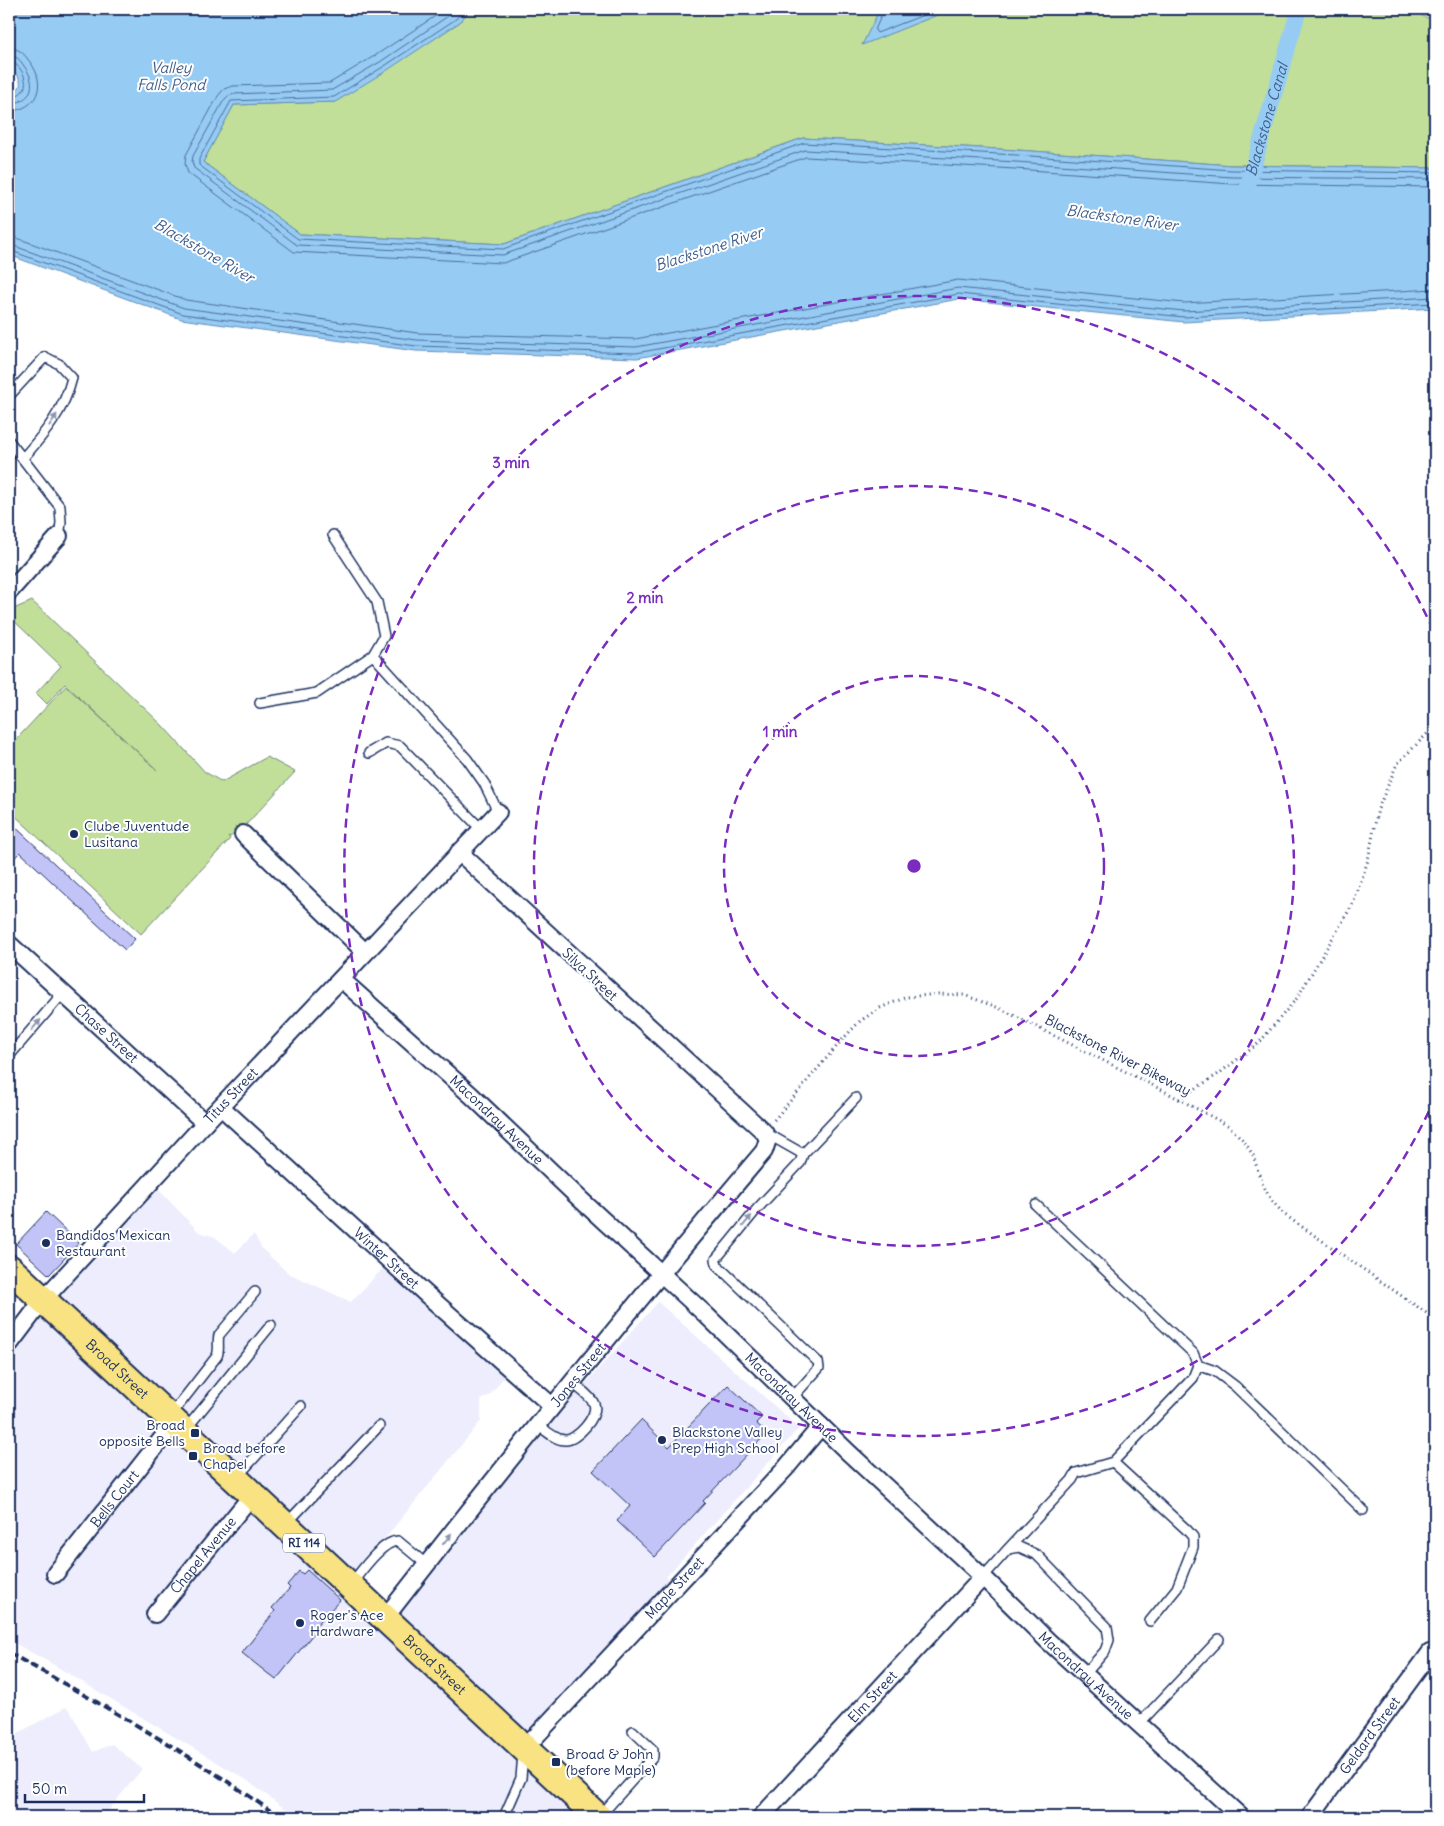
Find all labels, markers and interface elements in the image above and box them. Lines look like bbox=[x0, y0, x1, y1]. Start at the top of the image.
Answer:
water label: Valley Falls Pond bbox=[137, 58, 207, 94]
water label: Blackstone Canal bbox=[1241, 58, 1293, 178]
water label: Blackstone River bbox=[1065, 200, 1181, 235]
water label: Blackstone River bbox=[151, 214, 259, 288]
water label: Blackstone River bbox=[653, 222, 767, 275]
one-way arrow bbox=[49, 413, 58, 427]
text: 3 min bbox=[492, 453, 530, 472]
text: 2 min bbox=[627, 588, 664, 607]
text: 1 min bbox=[763, 722, 798, 741]
place label: Clube Juventude Lusitana bbox=[84, 817, 189, 851]
marker: Clube Juventude Lusitana bbox=[68, 828, 80, 840]
centre of rings bbox=[905, 857, 923, 875]
street label: Silva Street bbox=[558, 944, 622, 1004]
street label: Chase Street bbox=[71, 999, 142, 1067]
street label: Blackstone River Bikeway bbox=[1042, 1010, 1194, 1100]
one-way arrow bbox=[30, 1019, 41, 1032]
street label: Titus Street bbox=[200, 1064, 262, 1127]
street label: Macondray Avenue bbox=[446, 1071, 547, 1168]
one-way arrow bbox=[741, 1215, 752, 1227]
street label: Winter Street bbox=[350, 1224, 423, 1293]
place label: Bandidos Mexican Restaurant bbox=[56, 1226, 170, 1260]
marker: Bandidos Mexican Restaurant bbox=[40, 1237, 52, 1249]
street label: Broad Street bbox=[82, 1335, 153, 1403]
street label: Jones Street bbox=[547, 1339, 610, 1411]
street label: Macondray Avenue bbox=[741, 1349, 842, 1446]
place label: Broad opposite Bells bbox=[99, 1416, 185, 1450]
place label: Blackstone Valley Prep High School bbox=[672, 1423, 782, 1457]
marker: Broad opposite Bells bbox=[189, 1427, 201, 1439]
marker: Blackstone Valley Prep High School bbox=[656, 1434, 668, 1446]
place label: Broad before Chapel bbox=[203, 1439, 286, 1473]
marker: Broad before Chapel bbox=[187, 1450, 199, 1462]
street label: Bells Court bbox=[86, 1466, 143, 1531]
street label: Chapel Avenue bbox=[166, 1513, 240, 1597]
one-way arrow bbox=[441, 1533, 452, 1546]
road number: RI 114 bbox=[283, 1534, 325, 1552]
street label: Maple Street bbox=[641, 1553, 708, 1623]
place label: Roger's Ace Hardware bbox=[310, 1606, 384, 1640]
marker: Roger's Ace Hardware bbox=[294, 1617, 306, 1629]
street label: Macondray Avenue bbox=[1035, 1628, 1137, 1723]
street label: Broad Street bbox=[400, 1631, 470, 1699]
street label: Elm Street bbox=[844, 1667, 901, 1726]
street label: Geldard Street bbox=[1335, 1693, 1404, 1778]
place label: Broad & John (before Maple) bbox=[566, 1745, 656, 1779]
marker: Broad & John (before Maple) bbox=[550, 1756, 562, 1768]
scale bar bbox=[25, 1771, 144, 1803]
text: 50 m bbox=[32, 1779, 67, 1798]

